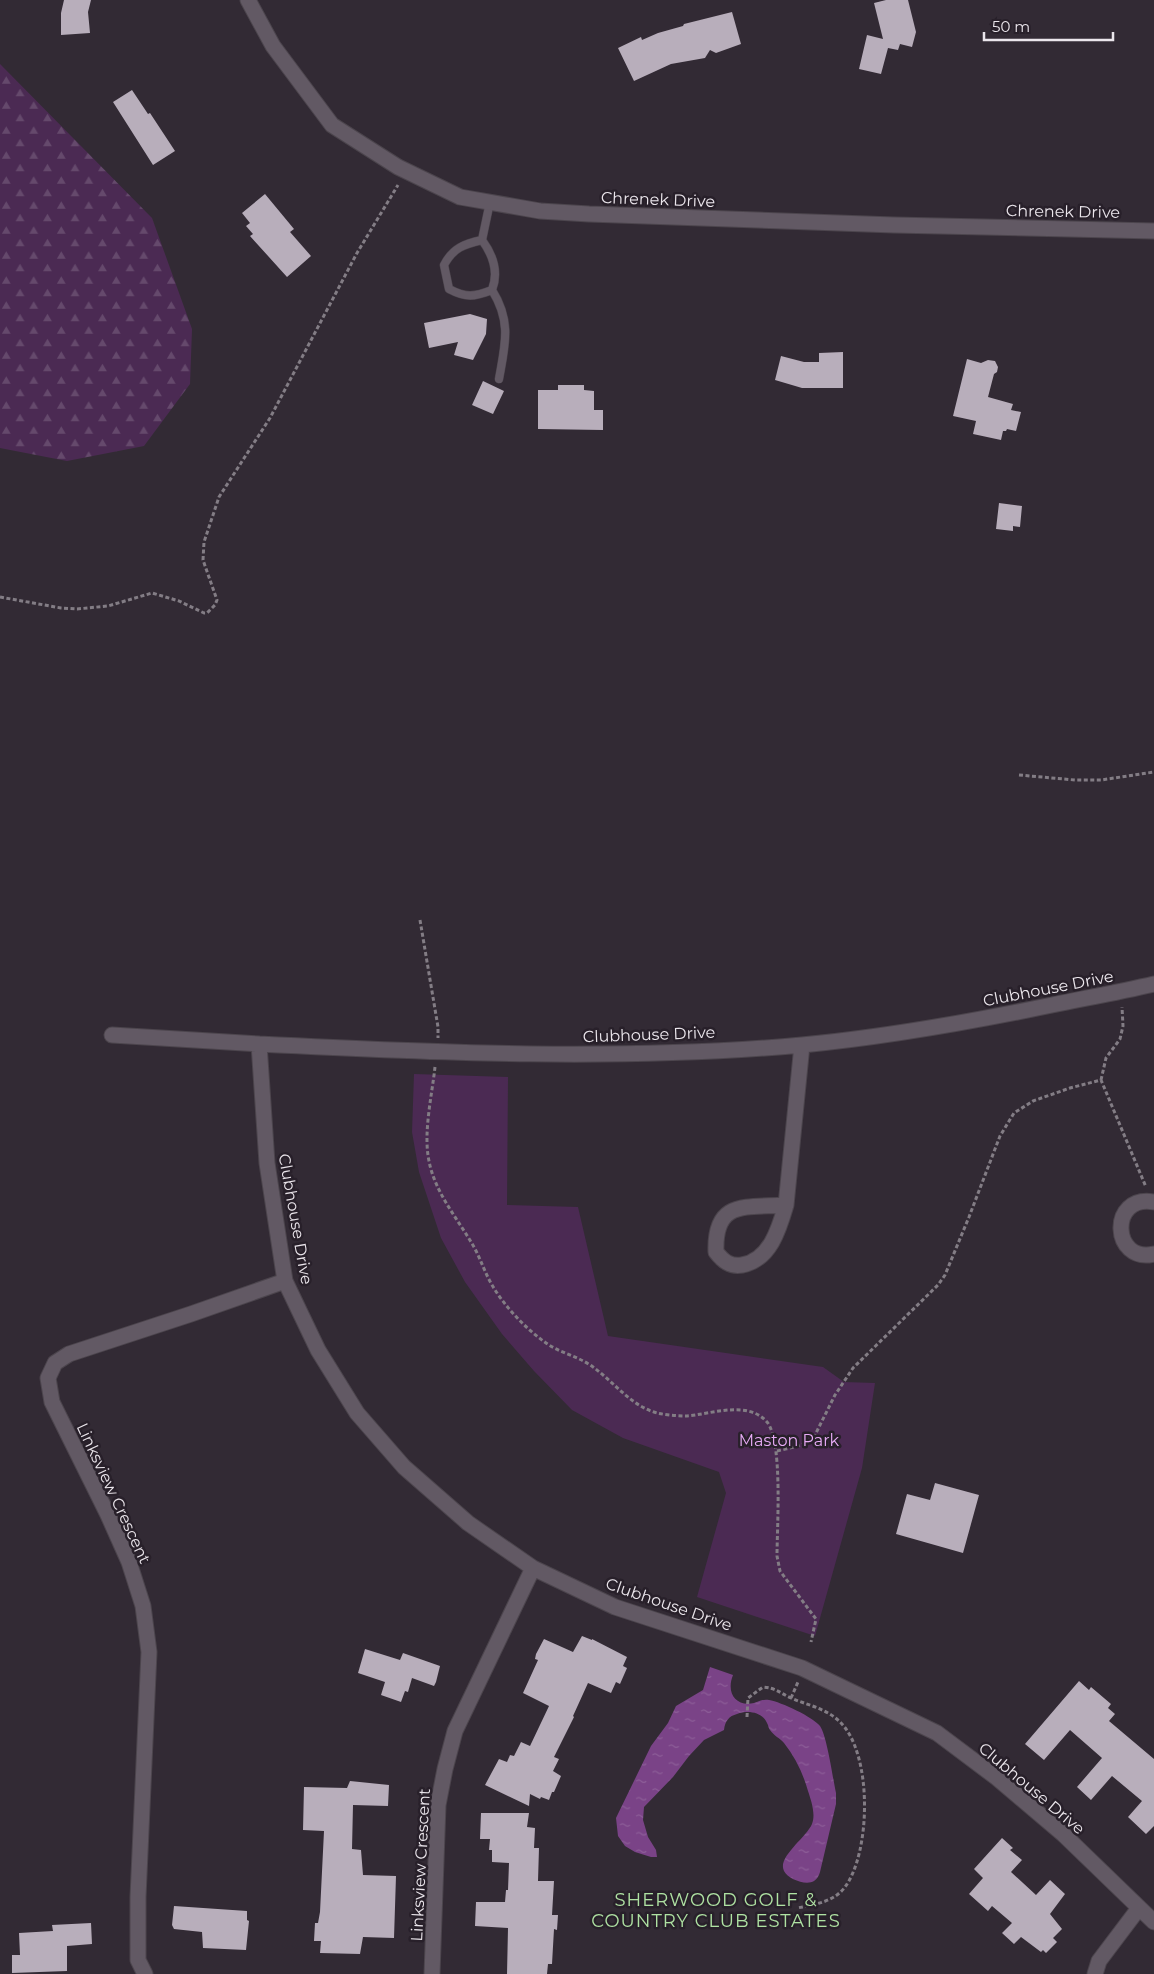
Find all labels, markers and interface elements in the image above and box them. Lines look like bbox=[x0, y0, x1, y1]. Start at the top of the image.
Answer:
scale bar bbox=[984, 10, 1113, 42]
text: 50 m bbox=[992, 17, 1030, 36]
street label: Chrenek Drive bbox=[601, 188, 715, 211]
street label: Chrenek Drive bbox=[1006, 201, 1120, 222]
street label: Clubhouse Drive bbox=[981, 967, 1115, 1010]
street label: Clubhouse Drive bbox=[583, 1023, 716, 1046]
street label: Clubhouse Drive bbox=[275, 1152, 316, 1286]
street label: Linksview Crescent bbox=[73, 1420, 155, 1567]
park label: Maston Park bbox=[739, 1431, 840, 1450]
street label: Clubhouse Drive bbox=[603, 1574, 735, 1635]
street label: Clubhouse Drive bbox=[975, 1739, 1089, 1838]
street label: Linksview Crescent bbox=[407, 1788, 434, 1942]
district label: SHERWOOD GOLF & COUNTRY CLUB ESTATES bbox=[591, 1889, 841, 1932]

